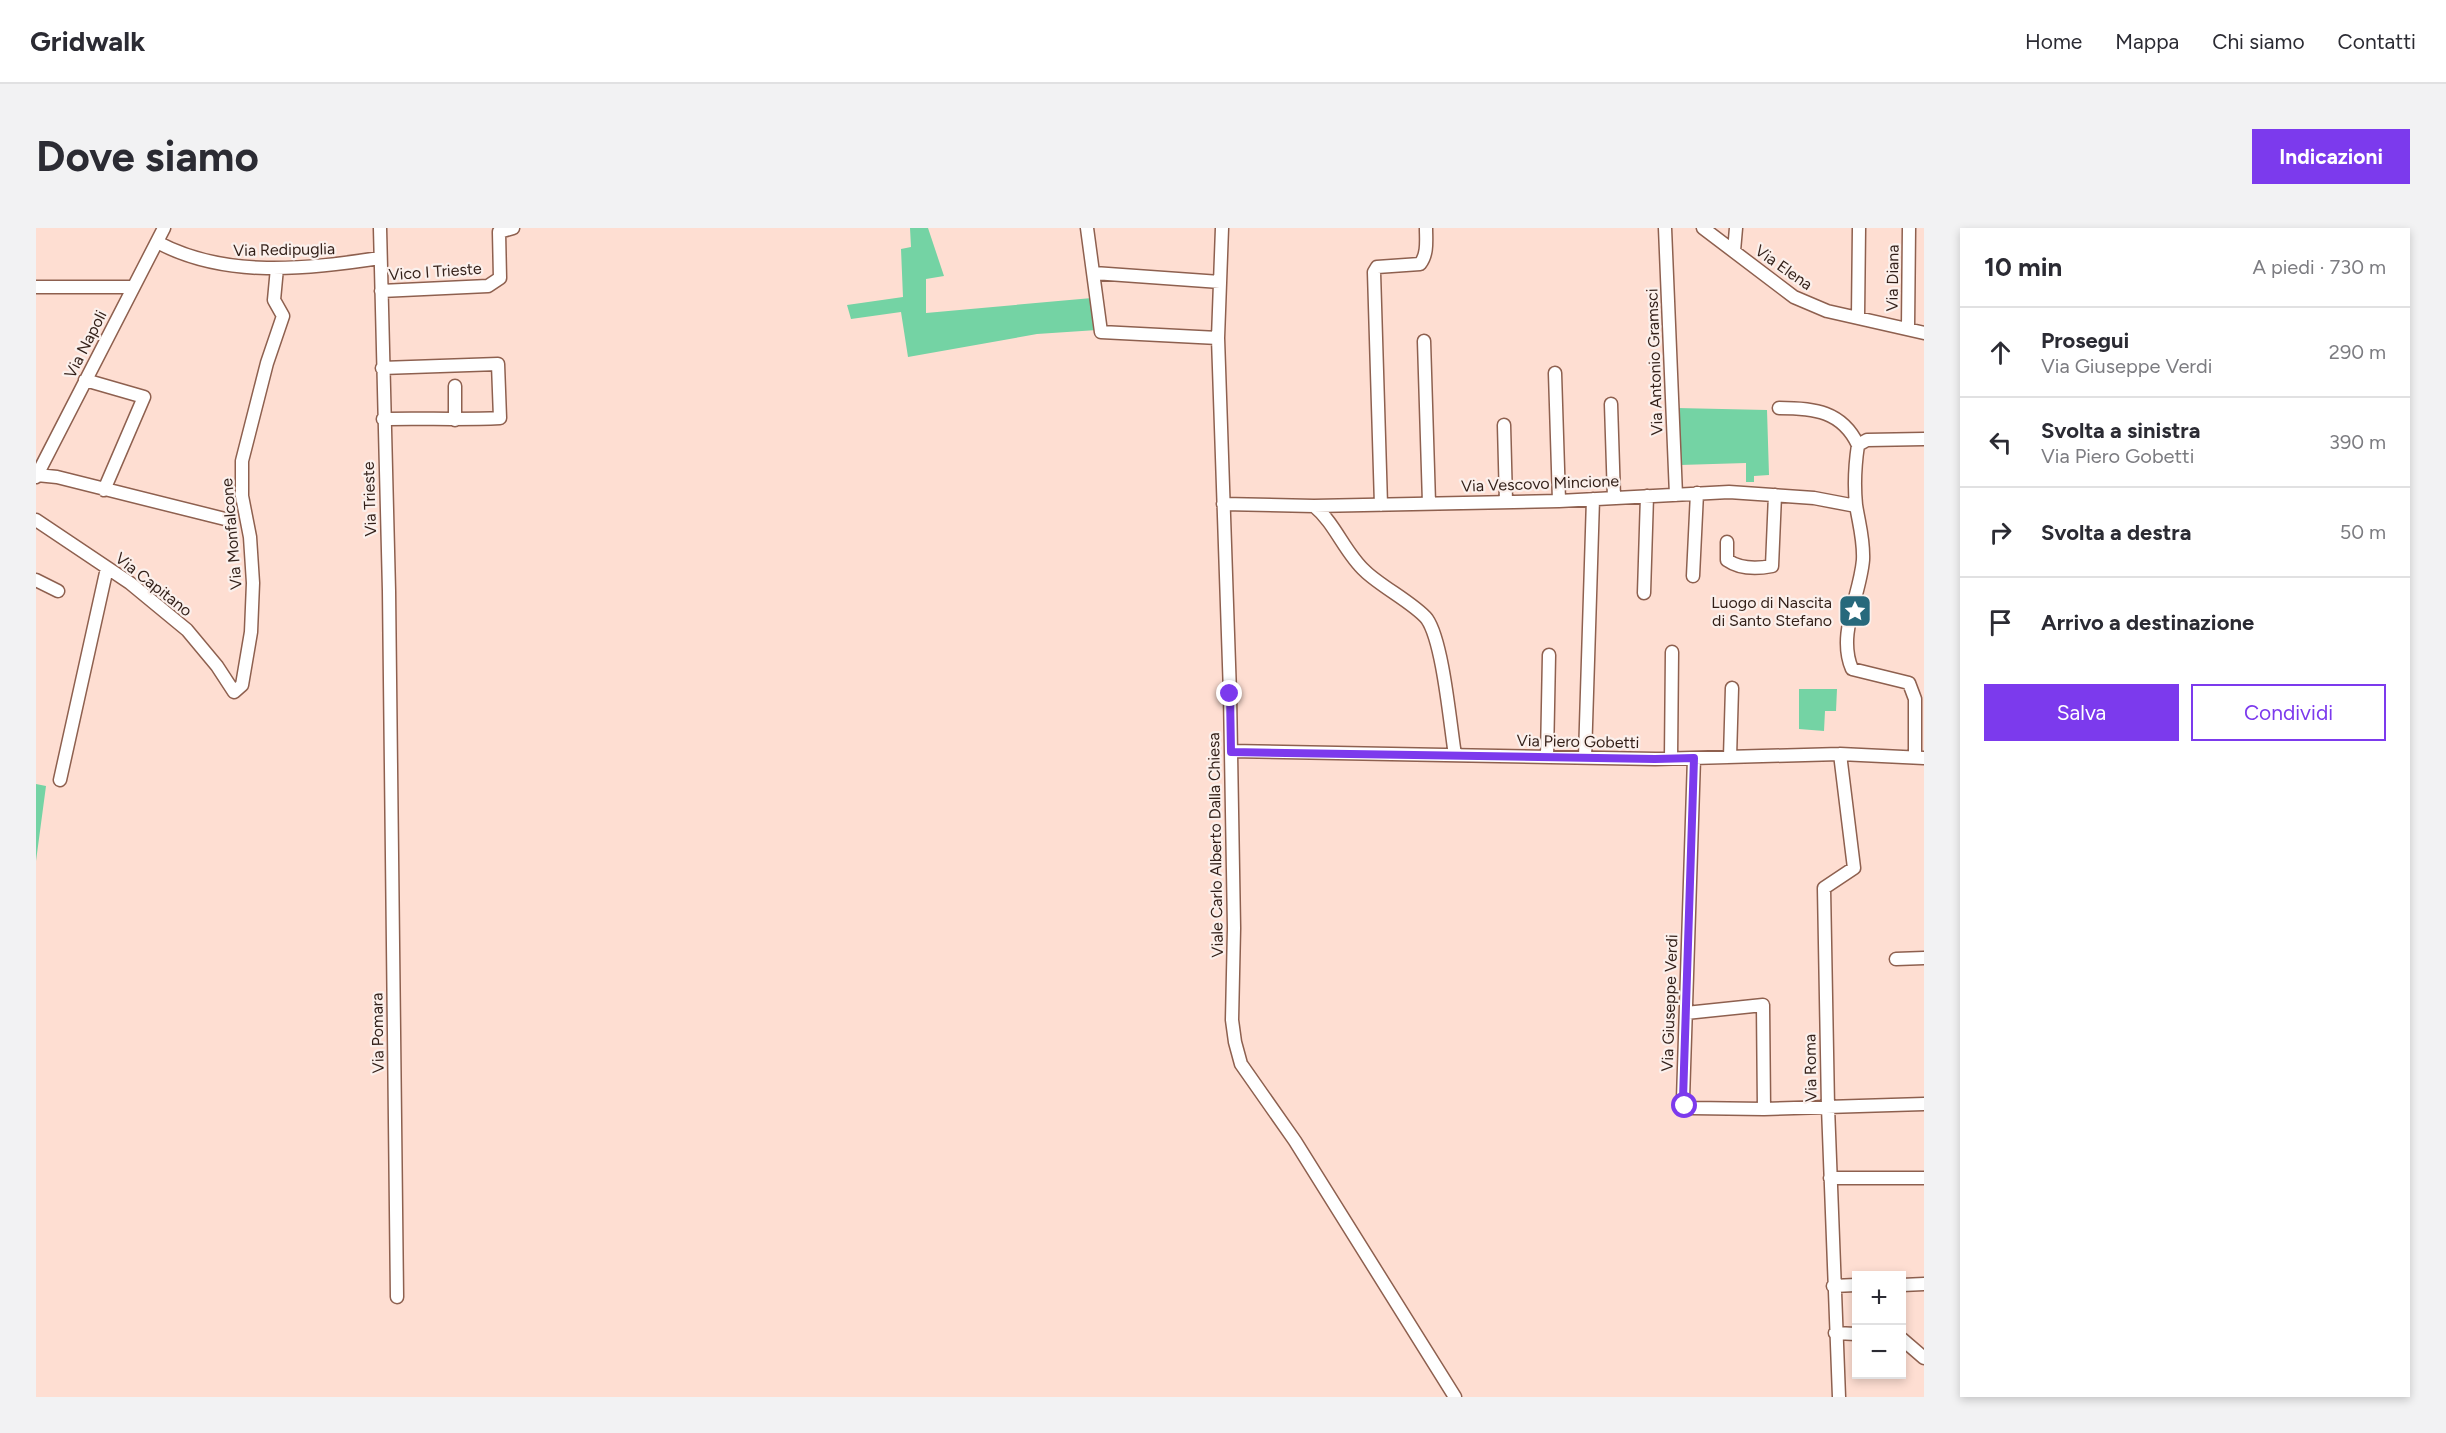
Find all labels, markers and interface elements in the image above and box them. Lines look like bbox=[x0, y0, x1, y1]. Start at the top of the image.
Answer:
text: Gridwalk bbox=[30, 24, 145, 58]
text: Home bbox=[2025, 29, 2082, 54]
text: Mappa bbox=[2115, 29, 2179, 54]
text: Chi siamo bbox=[2212, 29, 2305, 54]
text: Contatti bbox=[2338, 29, 2416, 54]
button: Indicazioni bbox=[2252, 129, 2410, 184]
text: Dove siamo bbox=[36, 131, 259, 182]
street label: Via Redipuglia bbox=[233, 239, 335, 260]
street label: Via Elena bbox=[1751, 241, 1816, 294]
street label: Via Diana bbox=[1882, 244, 1903, 312]
text: 10 min bbox=[1984, 251, 2062, 283]
text: A piedi · 730 m bbox=[2252, 255, 2386, 279]
street label: Vico I Trieste bbox=[388, 259, 482, 284]
street label: Via Antonio Gramsci bbox=[1642, 288, 1667, 436]
street label: Via Napoli bbox=[60, 307, 111, 381]
text: Prosegui bbox=[2041, 327, 2129, 354]
icon: ahead bbox=[1984, 336, 2017, 369]
text: 290 m bbox=[2329, 340, 2386, 364]
text: Via Giuseppe Verdi bbox=[2041, 354, 2212, 378]
text: Svolta a sinistra bbox=[2041, 417, 2200, 444]
icon: left bbox=[1984, 426, 2017, 459]
text: 390 m bbox=[2329, 430, 2386, 454]
text: Via Piero Gobetti bbox=[2041, 444, 2194, 468]
street label: Via Trieste bbox=[359, 461, 380, 537]
street label: Via Vescovo Mincione bbox=[1461, 471, 1620, 496]
street label: Via Monfalcone bbox=[217, 477, 246, 590]
icon: right bbox=[1984, 516, 2017, 549]
text: Svolta a destra bbox=[2041, 519, 2191, 546]
text: 50 m bbox=[2340, 520, 2386, 544]
street label: Via Capitano bbox=[112, 549, 196, 620]
place label: Luogo di Nascita di Santo Stefano bbox=[1711, 593, 1832, 630]
place icon: Luogo di Nascita di Santo Stefano bbox=[1837, 593, 1873, 629]
icon: arrive bbox=[1984, 606, 2017, 639]
text: Arrivo a destinazione bbox=[2041, 609, 2254, 636]
route end bbox=[1216, 680, 1242, 706]
button: Salva bbox=[1984, 684, 2179, 741]
button: Condividi bbox=[2191, 684, 2386, 741]
street label: Via Piero Gobetti bbox=[1517, 731, 1639, 752]
street label: Viale Carlo Alberto Dalla Chiesa bbox=[1204, 732, 1227, 958]
street label: Via Giuseppe Verdi bbox=[1658, 934, 1681, 1072]
street label: Via Pomara bbox=[367, 993, 388, 1073]
street label: Via Roma bbox=[1800, 1034, 1821, 1102]
route start bbox=[1671, 1092, 1697, 1118]
map controls bbox=[1852, 1271, 1906, 1379]
button: + bbox=[1852, 1271, 1906, 1325]
button: − bbox=[1852, 1325, 1906, 1379]

